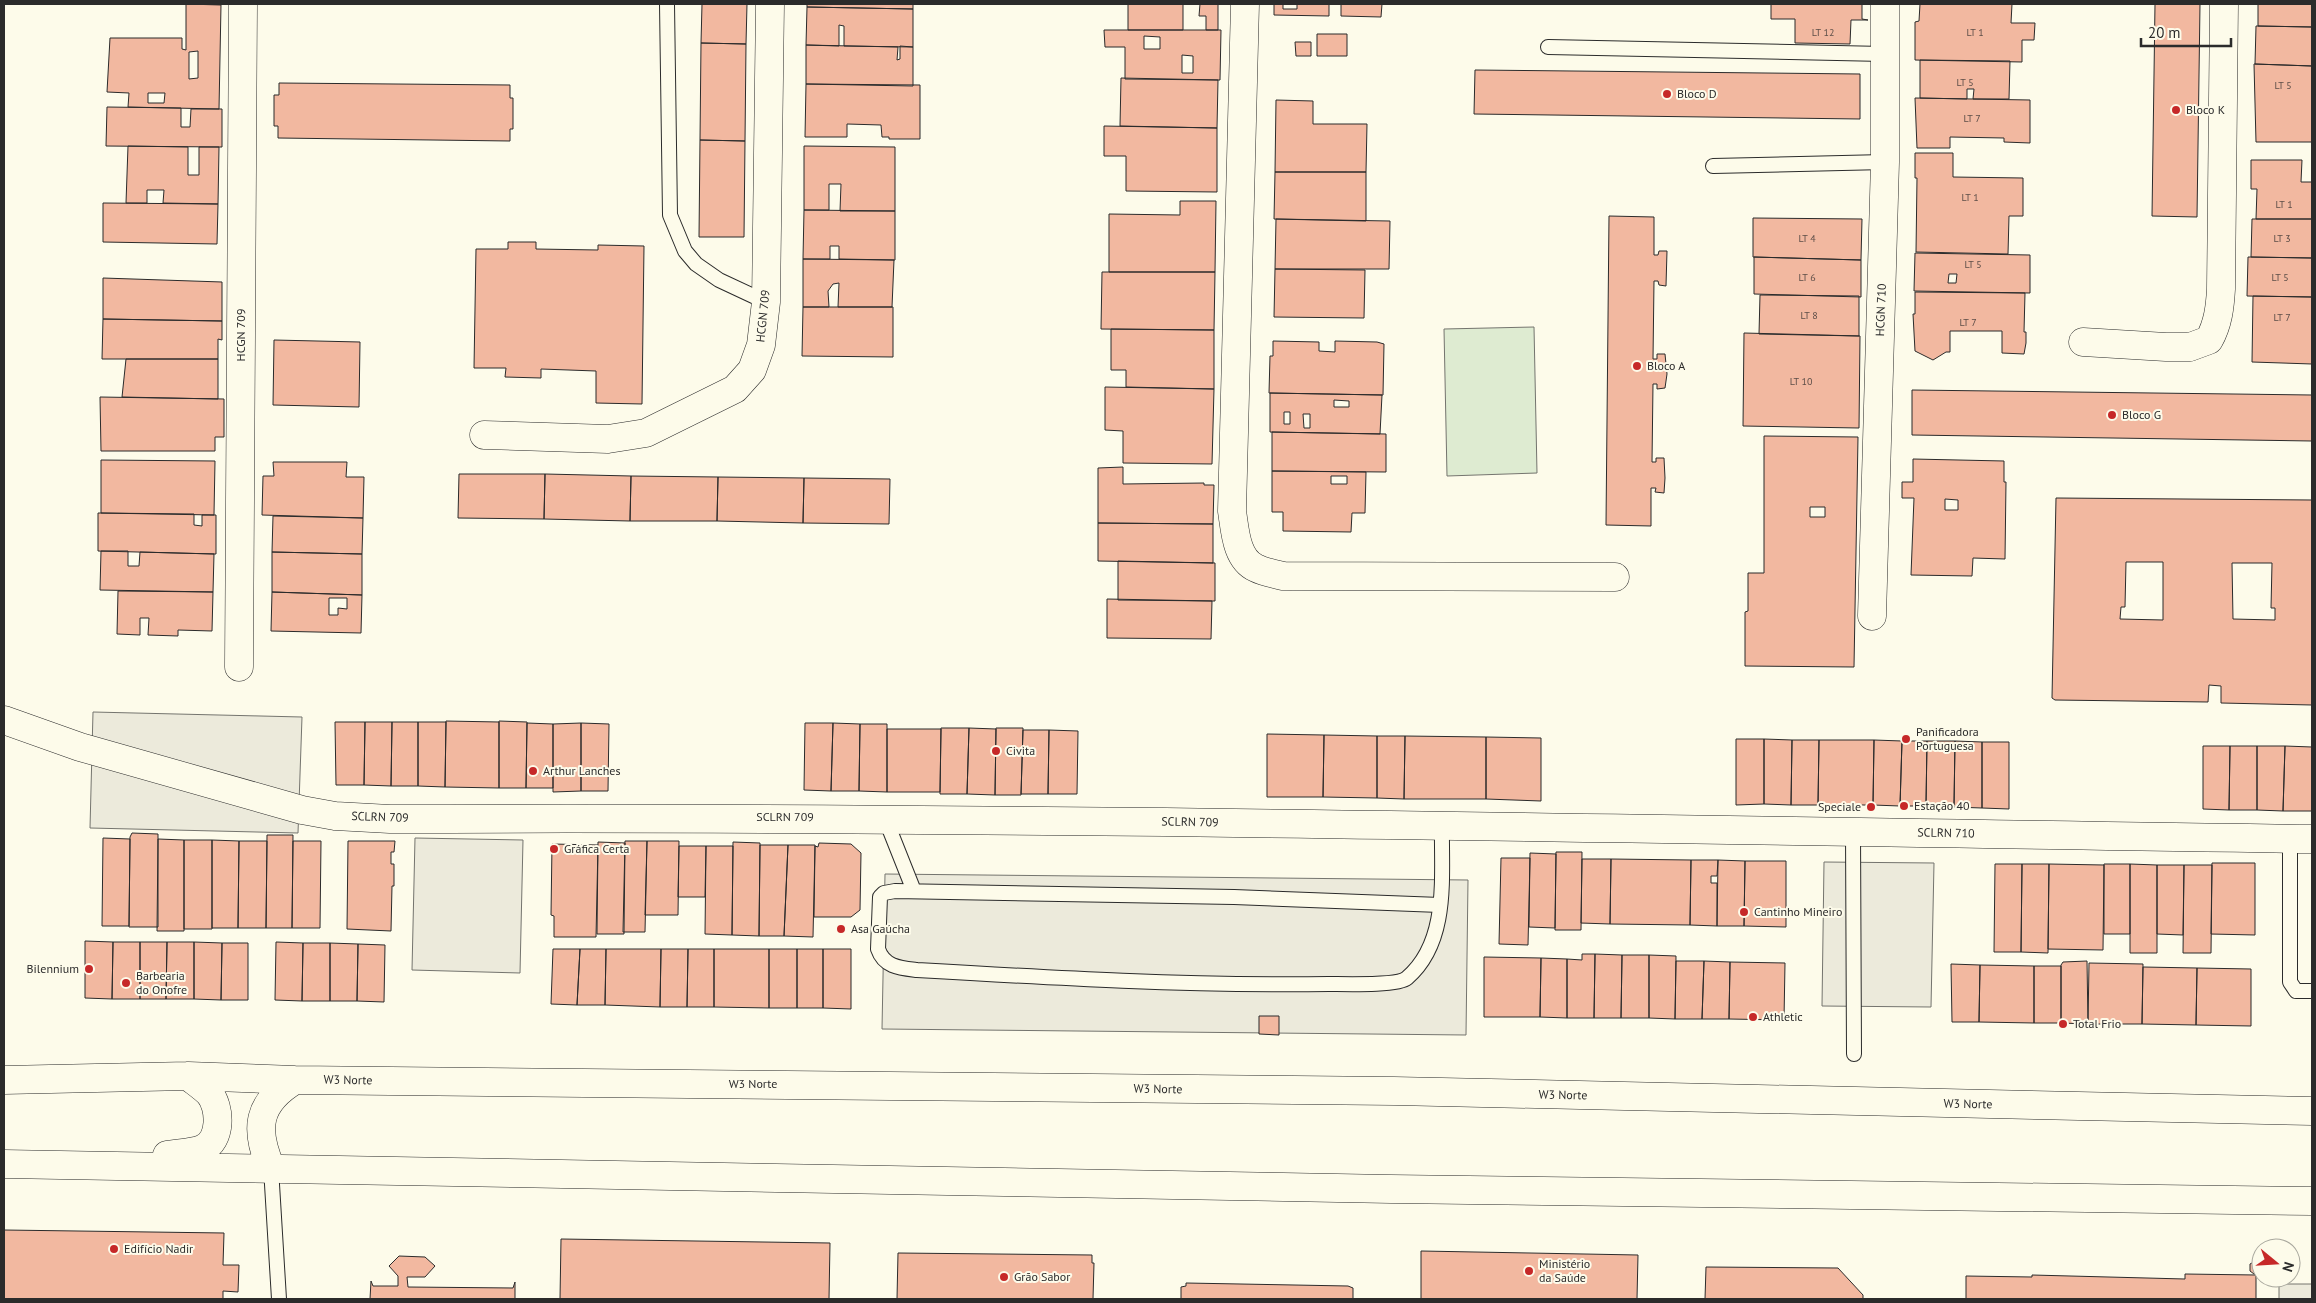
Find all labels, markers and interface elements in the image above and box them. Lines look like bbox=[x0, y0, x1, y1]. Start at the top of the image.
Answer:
scale bar bbox=[2141, 15, 2231, 47]
text: 20 m bbox=[2148, 23, 2181, 42]
house number: LT 12 bbox=[1812, 26, 1834, 39]
house number: LT 1 bbox=[1966, 26, 1984, 39]
house number: LT 5 bbox=[1956, 76, 1974, 89]
house number: LT 5 bbox=[2274, 79, 2292, 92]
place label: Bloco D bbox=[1677, 86, 1717, 101]
marker: Bloco D bbox=[1661, 88, 1673, 100]
place label: Bloco K bbox=[2186, 102, 2225, 117]
marker: Bloco K bbox=[2170, 104, 2182, 116]
house number: LT 7 bbox=[1963, 112, 1981, 125]
house number: LT 1 bbox=[1961, 191, 1979, 204]
house number: LT 1 bbox=[2275, 198, 2293, 211]
house number: LT 4 bbox=[1798, 232, 1816, 245]
house number: LT 3 bbox=[2273, 232, 2291, 245]
house number: LT 5 bbox=[1964, 258, 1982, 271]
house number: LT 6 bbox=[1798, 271, 1816, 284]
house number: LT 5 bbox=[2271, 271, 2289, 284]
street label: HCGN 710 bbox=[1872, 283, 1889, 337]
street label: HCGN 709 bbox=[752, 289, 773, 343]
street label: HCGN 709 bbox=[233, 309, 248, 361]
house number: LT 8 bbox=[1800, 309, 1818, 322]
house number: LT 7 bbox=[2273, 311, 2291, 324]
house number: LT 7 bbox=[1959, 316, 1977, 329]
place label: Bloco A bbox=[1647, 358, 1685, 373]
marker: Bloco A bbox=[1631, 360, 1643, 372]
house number: LT 10 bbox=[1790, 375, 1813, 388]
place label: Bloco G bbox=[2122, 407, 2161, 422]
marker: Bloco G bbox=[2106, 409, 2118, 421]
place label: Panificadora Portuguesa bbox=[1916, 724, 1979, 753]
marker: Panificadora Portuguesa bbox=[1900, 733, 1912, 745]
place label: Civita bbox=[1006, 743, 1035, 758]
marker: Civita bbox=[990, 745, 1002, 757]
place label: Arthur Lanches bbox=[543, 763, 620, 778]
marker: Arthur Lanches bbox=[527, 765, 539, 777]
place label: Estação 40 bbox=[1914, 798, 1970, 813]
place label: Speciale bbox=[1818, 799, 1861, 814]
marker: Estação 40 bbox=[1898, 800, 1910, 812]
marker: Speciale bbox=[1865, 801, 1877, 813]
street label: SCLRN 709 bbox=[351, 808, 409, 825]
street label: SCLRN 709 bbox=[756, 809, 814, 824]
street label: SCLRN 709 bbox=[1161, 813, 1219, 830]
street label: SCLRN 710 bbox=[1917, 824, 1975, 841]
place label: Gráfica Certa bbox=[564, 841, 629, 856]
marker: Gráfica Certa bbox=[548, 843, 560, 855]
place label: Cantinho Mineiro bbox=[1754, 904, 1842, 919]
marker: Cantinho Mineiro bbox=[1738, 906, 1750, 918]
place label: Asa Gaúcha bbox=[851, 921, 910, 936]
marker: Asa Gaúcha bbox=[835, 923, 847, 935]
place label: Bilennium bbox=[27, 961, 79, 976]
marker: Bilennium bbox=[83, 963, 95, 975]
place label: Barbearia do Onofre bbox=[136, 968, 187, 997]
marker: Barbearia do Onofre bbox=[120, 977, 132, 989]
place label: Athletic bbox=[1763, 1009, 1803, 1024]
marker: Athletic bbox=[1747, 1011, 1759, 1023]
place label: Total Frio bbox=[2073, 1016, 2121, 1031]
marker: Total Frio bbox=[2057, 1018, 2069, 1030]
street label: W3 Norte bbox=[324, 1072, 372, 1087]
street label: W3 Norte bbox=[729, 1076, 777, 1091]
street label: W3 Norte bbox=[1134, 1081, 1182, 1096]
street label: W3 Norte bbox=[1539, 1087, 1587, 1102]
street label: W3 Norte bbox=[1944, 1096, 1992, 1111]
north arrow bbox=[2251, 1238, 2301, 1288]
place label: Edifício Nadir bbox=[124, 1241, 193, 1256]
marker: Edifício Nadir bbox=[108, 1243, 120, 1255]
place label: Ministério da Saúde bbox=[1539, 1256, 1590, 1285]
text: N bbox=[2278, 1260, 2298, 1274]
marker: Ministério da Saúde bbox=[1523, 1265, 1535, 1277]
place label: Grão Sabor bbox=[1014, 1269, 1070, 1284]
marker: Grão Sabor bbox=[998, 1271, 1010, 1283]

